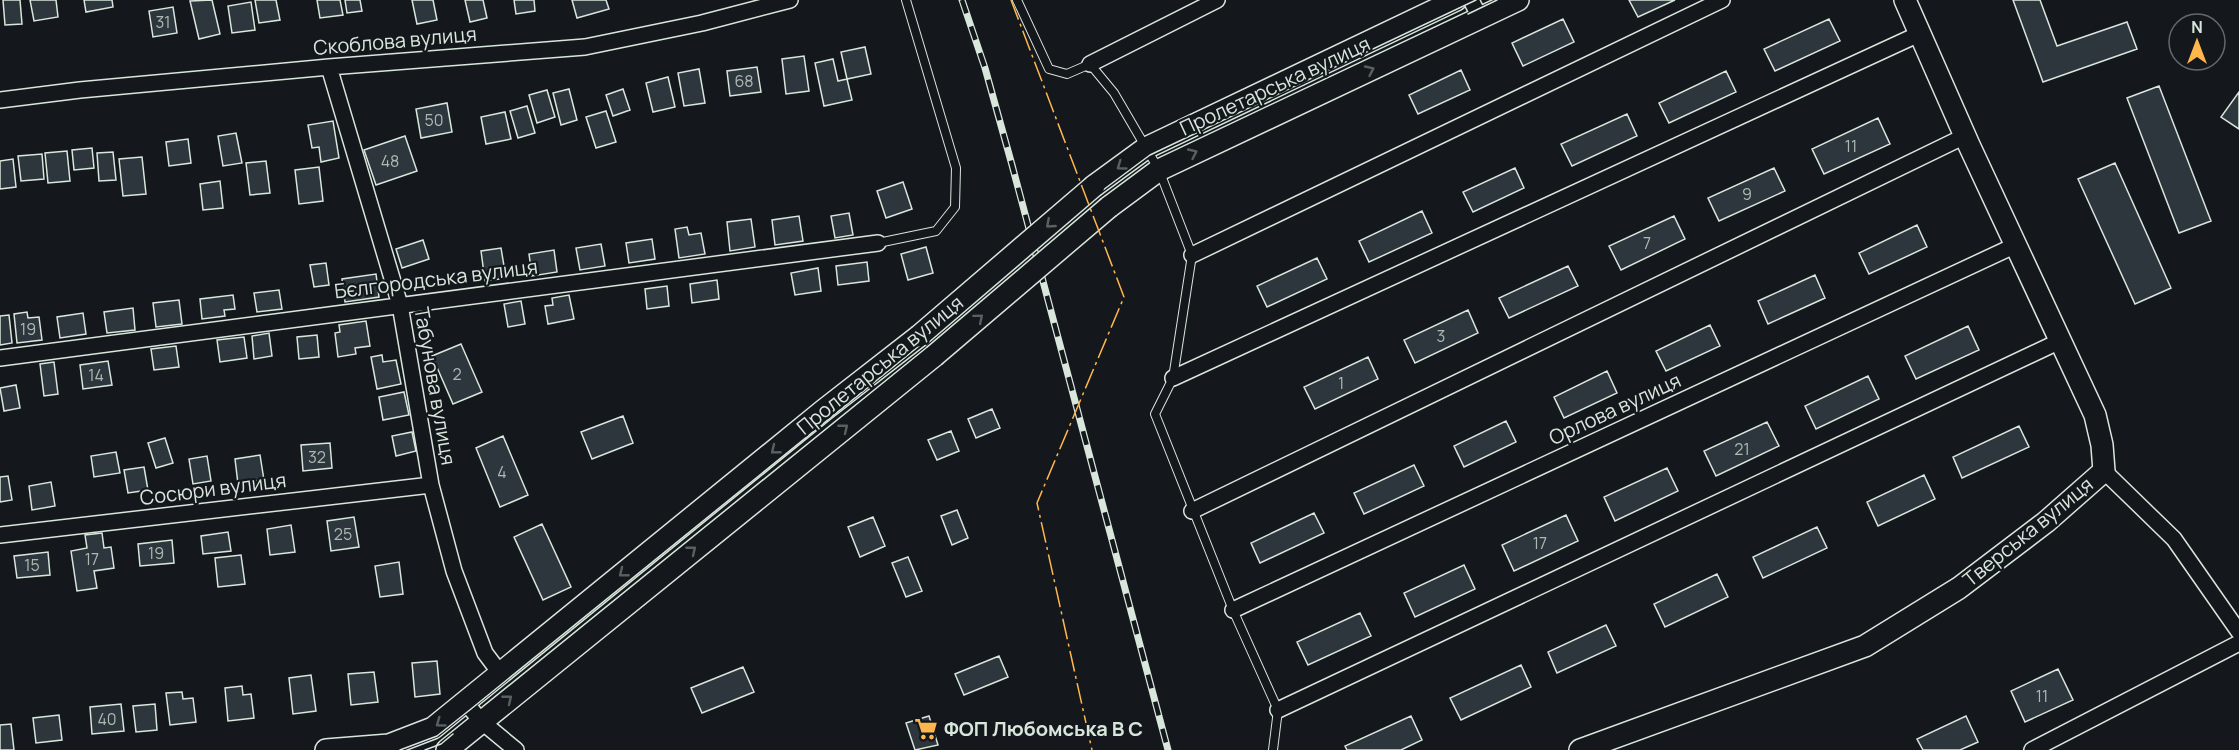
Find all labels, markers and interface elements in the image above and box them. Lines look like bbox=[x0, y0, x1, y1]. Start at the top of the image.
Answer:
house number: 31 bbox=[155, 11, 171, 33]
north arrow bbox=[2167, 12, 2227, 72]
text: N bbox=[2191, 16, 2203, 38]
street label: Скоблова вулиця bbox=[312, 20, 478, 61]
street label: Пролетарська вулиця bbox=[1175, 30, 1374, 142]
one-way arrow bbox=[1363, 66, 1374, 78]
house number: 68 bbox=[734, 70, 754, 92]
house number: 50 bbox=[425, 109, 444, 131]
house number: 11 bbox=[1845, 135, 1857, 157]
one-way arrow bbox=[1187, 149, 1198, 161]
house number: 48 bbox=[381, 150, 399, 172]
one-way arrow bbox=[1117, 158, 1128, 169]
house number: 9 bbox=[1742, 183, 1752, 205]
one-way arrow bbox=[1046, 217, 1057, 228]
house number: 7 bbox=[1643, 232, 1651, 254]
street label: Бєлгородська вулиця bbox=[333, 253, 539, 304]
street label: Пролетарська вулиця bbox=[791, 289, 969, 440]
street label: Табунова вулиця bbox=[408, 305, 463, 467]
one-way arrow bbox=[972, 314, 983, 325]
house number: 19 bbox=[20, 318, 36, 340]
house number: 3 bbox=[1437, 325, 1445, 347]
house number: 2 bbox=[452, 363, 462, 385]
house number: 14 bbox=[88, 364, 104, 386]
street label: Орлова вулиця bbox=[1544, 366, 1685, 451]
house number: 1 bbox=[1338, 372, 1344, 394]
one-way arrow bbox=[837, 424, 848, 435]
house number: 21 bbox=[1734, 438, 1750, 460]
one-way arrow bbox=[771, 443, 782, 454]
house number: 32 bbox=[308, 446, 326, 468]
house number: 4 bbox=[497, 461, 507, 483]
street label: Сосюри вулиця bbox=[138, 466, 288, 511]
street label: Тверська вулиця bbox=[1957, 471, 2098, 592]
house number: 25 bbox=[334, 523, 352, 545]
house number: 17 bbox=[1533, 532, 1547, 554]
house number: 19 bbox=[148, 542, 164, 564]
one-way arrow bbox=[685, 546, 696, 557]
house number: 17 bbox=[85, 548, 99, 570]
house number: 15 bbox=[24, 554, 40, 576]
one-way arrow bbox=[619, 566, 630, 577]
house number: 11 bbox=[2036, 685, 2048, 707]
one-way arrow bbox=[502, 696, 513, 707]
house number: 40 bbox=[97, 708, 117, 730]
one-way arrow bbox=[435, 715, 446, 726]
place label: ФОП Любомська В С bbox=[944, 715, 1143, 742]
supermarket icon: ФОП Любомська В С bbox=[913, 716, 939, 742]

